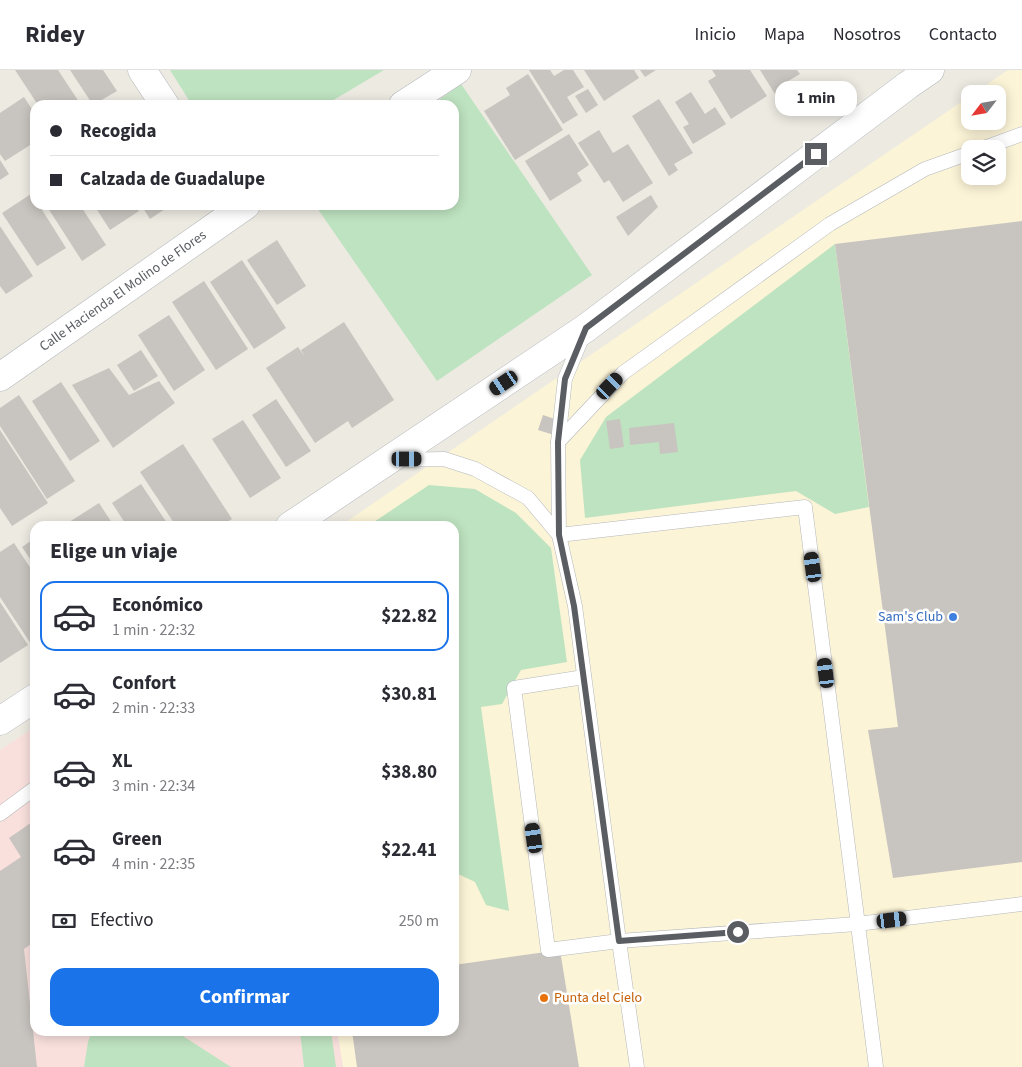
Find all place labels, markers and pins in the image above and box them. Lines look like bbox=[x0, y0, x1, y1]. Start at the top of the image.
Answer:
place label: Sam's Club bbox=[878, 607, 943, 627]
marker: Sam's Club bbox=[947, 611, 959, 623]
place label: Punta del Cielo bbox=[554, 988, 642, 1008]
marker: Punta del Cielo bbox=[538, 992, 550, 1004]

